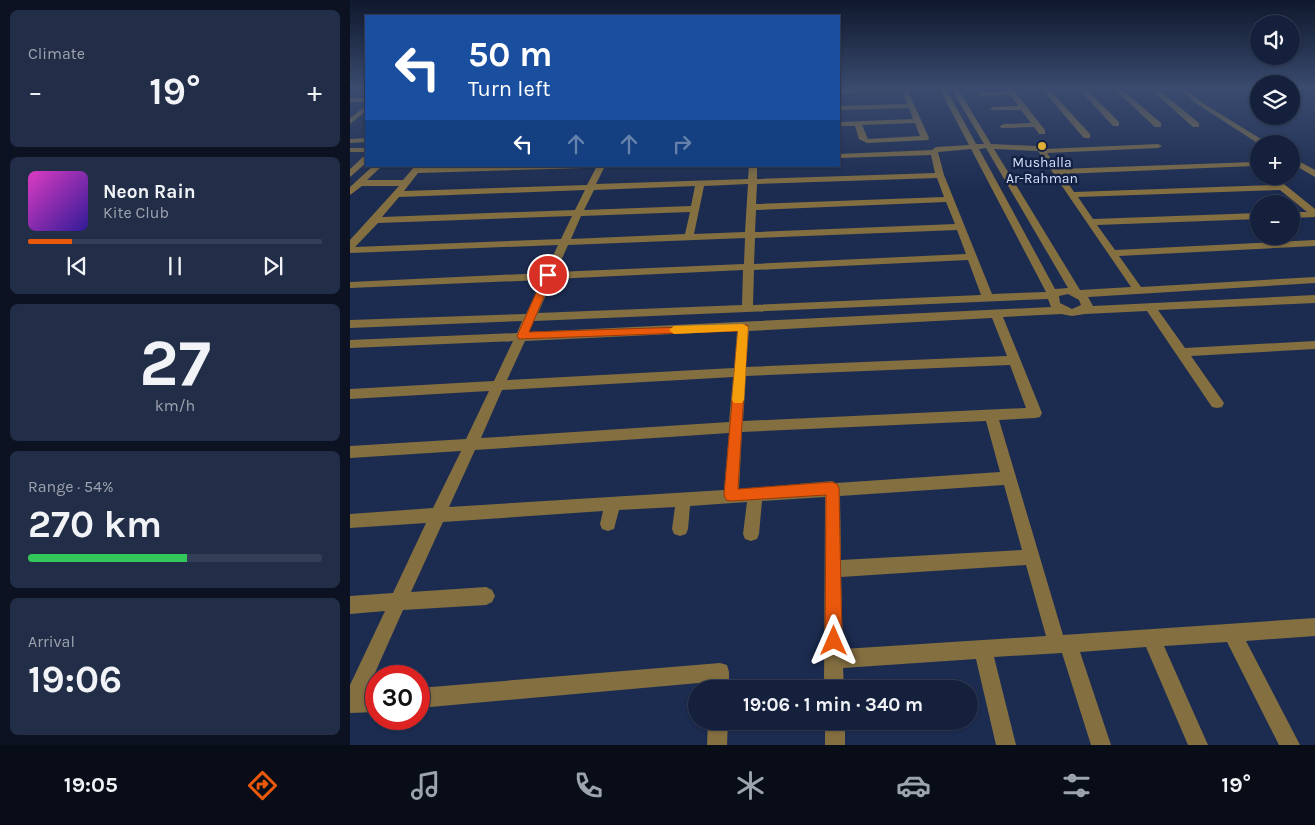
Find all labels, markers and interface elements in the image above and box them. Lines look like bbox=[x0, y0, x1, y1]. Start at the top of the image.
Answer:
map controls bbox=[1250, 15, 1300, 245]
button: sound bbox=[1250, 15, 1300, 65]
text: 50 m bbox=[468, 34, 553, 75]
icon: left bbox=[385, 35, 450, 100]
text: Climate bbox=[28, 44, 85, 63]
text: 19° bbox=[149, 69, 201, 114]
text: − bbox=[28, 75, 43, 108]
text: + bbox=[307, 75, 322, 108]
button: layers bbox=[1250, 75, 1300, 125]
text: Turn left bbox=[468, 76, 551, 102]
icon: left bbox=[509, 130, 537, 158]
icon: ahead bbox=[562, 130, 590, 158]
icon: ahead bbox=[615, 130, 643, 158]
icon: right bbox=[668, 130, 696, 158]
button: + bbox=[1250, 135, 1300, 185]
marker: Mushalla Ar-Rahman bbox=[1036, 140, 1048, 152]
place label: Mushalla Ar-Rahman bbox=[1006, 154, 1078, 187]
text: Neon Rain bbox=[103, 181, 196, 203]
button: − bbox=[1250, 195, 1300, 245]
text: Kite Club bbox=[103, 203, 169, 222]
icon: previous bbox=[63, 252, 91, 280]
icon: pause bbox=[161, 252, 189, 280]
icon: next bbox=[259, 252, 287, 280]
pin bbox=[527, 254, 569, 296]
icon: arrive bbox=[534, 261, 562, 289]
text: 27 bbox=[139, 325, 211, 401]
text: km/h bbox=[155, 396, 195, 415]
text: Range · 54% bbox=[28, 477, 114, 496]
text: 270 km bbox=[28, 502, 162, 547]
position arrow bbox=[807, 614, 859, 666]
text: Arrival bbox=[28, 632, 75, 651]
text: 19:06 bbox=[28, 657, 122, 702]
speed limit sign: 30 bbox=[365, 665, 430, 730]
text: 19:06 · 1 min · 340 m bbox=[743, 694, 923, 716]
icon: directions bbox=[245, 768, 280, 803]
icon: music bbox=[408, 768, 443, 803]
icon: phone bbox=[571, 768, 606, 803]
icon: climate bbox=[733, 768, 768, 803]
icon: car bbox=[896, 768, 931, 803]
icon: filters bbox=[1059, 768, 1094, 803]
text: 19:05 bbox=[64, 772, 118, 798]
text: 19° bbox=[1221, 772, 1251, 798]

